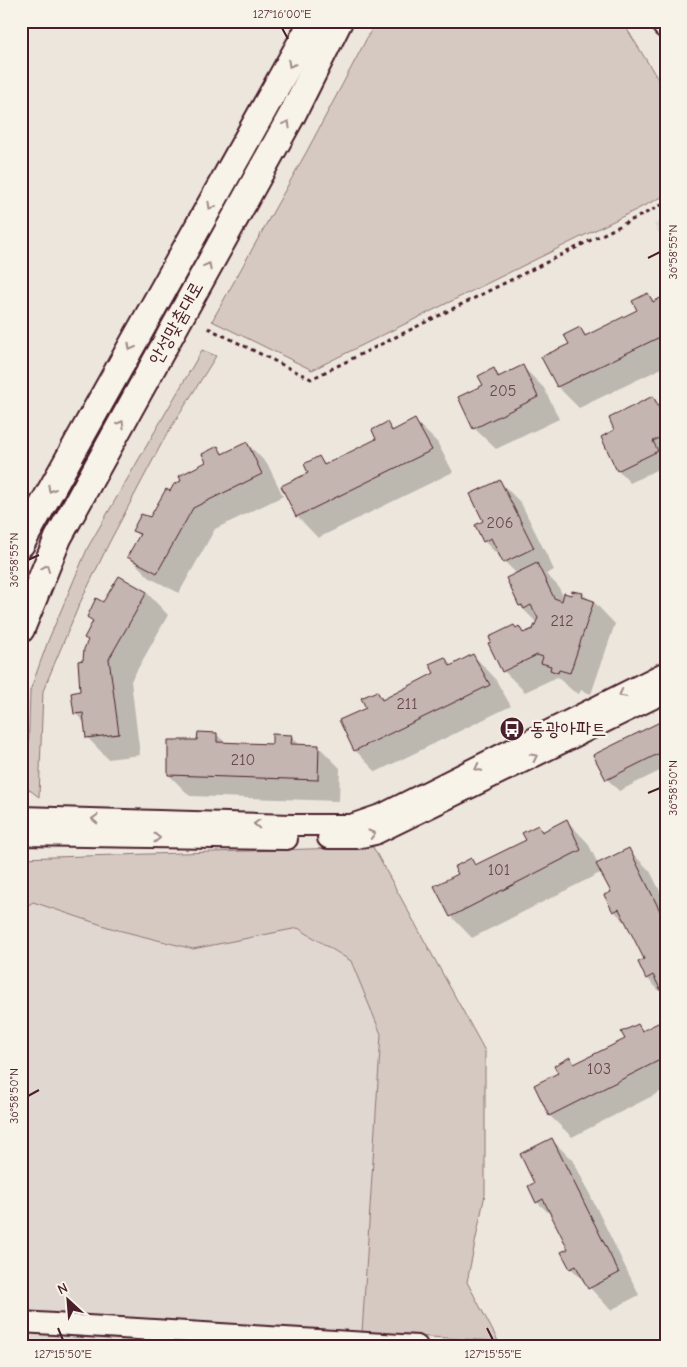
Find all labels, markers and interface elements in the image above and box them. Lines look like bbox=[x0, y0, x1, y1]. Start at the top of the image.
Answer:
text: 127°16'00"E bbox=[253, 7, 311, 21]
one-way arrow bbox=[287, 59, 297, 68]
one-way arrow bbox=[281, 121, 291, 130]
one-way arrow bbox=[207, 201, 217, 210]
text: 36°58'55"N bbox=[666, 225, 680, 279]
one-way arrow bbox=[202, 262, 212, 271]
street label: 안성맞춤대로 bbox=[144, 278, 208, 368]
one-way arrow bbox=[127, 342, 137, 351]
house number: 205 bbox=[490, 382, 516, 400]
one-way arrow bbox=[114, 420, 124, 429]
one-way arrow bbox=[48, 484, 58, 493]
house number: 206 bbox=[487, 514, 513, 532]
text: 36°58'55"N bbox=[7, 533, 21, 587]
one-way arrow bbox=[39, 564, 50, 573]
house number: 212 bbox=[550, 612, 574, 630]
one-way arrow bbox=[619, 688, 628, 698]
house number: 211 bbox=[396, 695, 418, 713]
bus stop icon: 동광아파트 bbox=[499, 716, 525, 742]
place label: 동광아파트 bbox=[530, 718, 606, 740]
house number: 210 bbox=[231, 751, 255, 769]
one-way arrow bbox=[529, 752, 538, 763]
text: 36°58'50"N bbox=[666, 760, 680, 816]
one-way arrow bbox=[474, 762, 483, 772]
one-way arrow bbox=[91, 814, 99, 825]
one-way arrow bbox=[253, 819, 261, 830]
one-way arrow bbox=[367, 830, 375, 840]
one-way arrow bbox=[154, 832, 162, 843]
house number: 101 bbox=[488, 861, 510, 879]
house number: 103 bbox=[587, 1060, 611, 1078]
text: 36°58'50"N bbox=[7, 1068, 21, 1124]
north arrow bbox=[42, 1274, 92, 1324]
text: N bbox=[55, 1279, 70, 1298]
text: 127°15'50"E bbox=[34, 1347, 92, 1361]
text: 127°15'55"E bbox=[465, 1347, 521, 1361]

